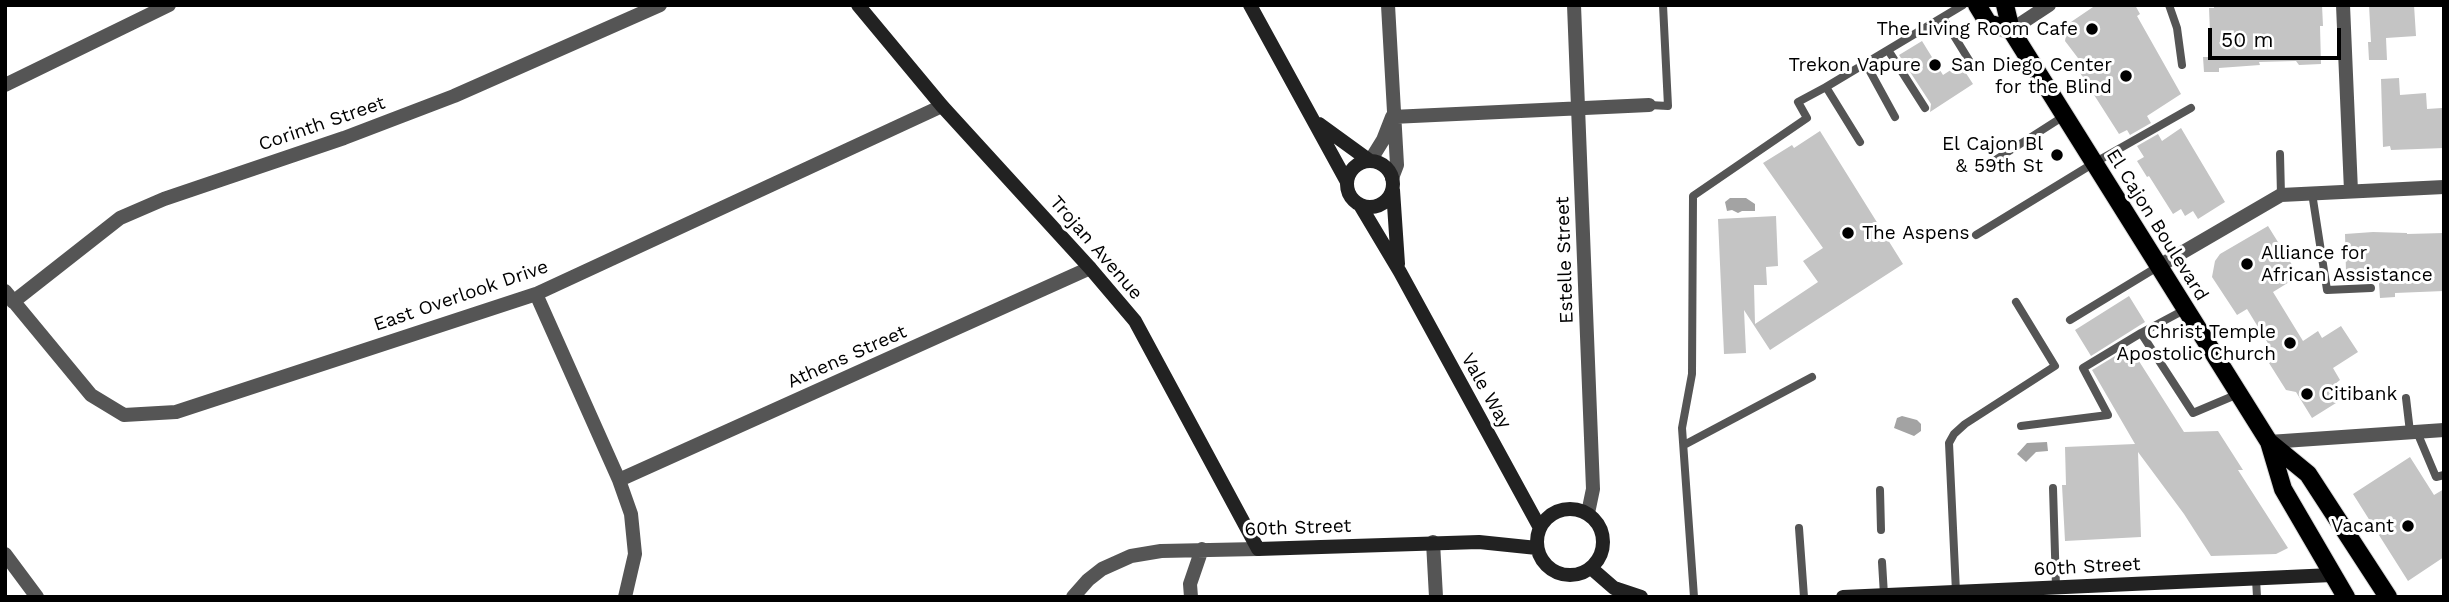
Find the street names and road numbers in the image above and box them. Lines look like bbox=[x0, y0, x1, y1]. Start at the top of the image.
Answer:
street label: Corinth Street bbox=[256, 92, 388, 156]
street label: El Cajon Boulevard bbox=[2101, 145, 2213, 305]
street label: Trojan Avenue bbox=[1045, 191, 1147, 305]
street label: Estelle Street bbox=[1551, 196, 1579, 324]
street label: East Overlook Drive bbox=[371, 255, 551, 337]
street label: Athens Street bbox=[784, 321, 910, 393]
street label: Vale Way bbox=[1456, 349, 1516, 433]
street label: 60th Street bbox=[1244, 515, 1352, 541]
street label: 60th Street bbox=[2033, 553, 2141, 581]

